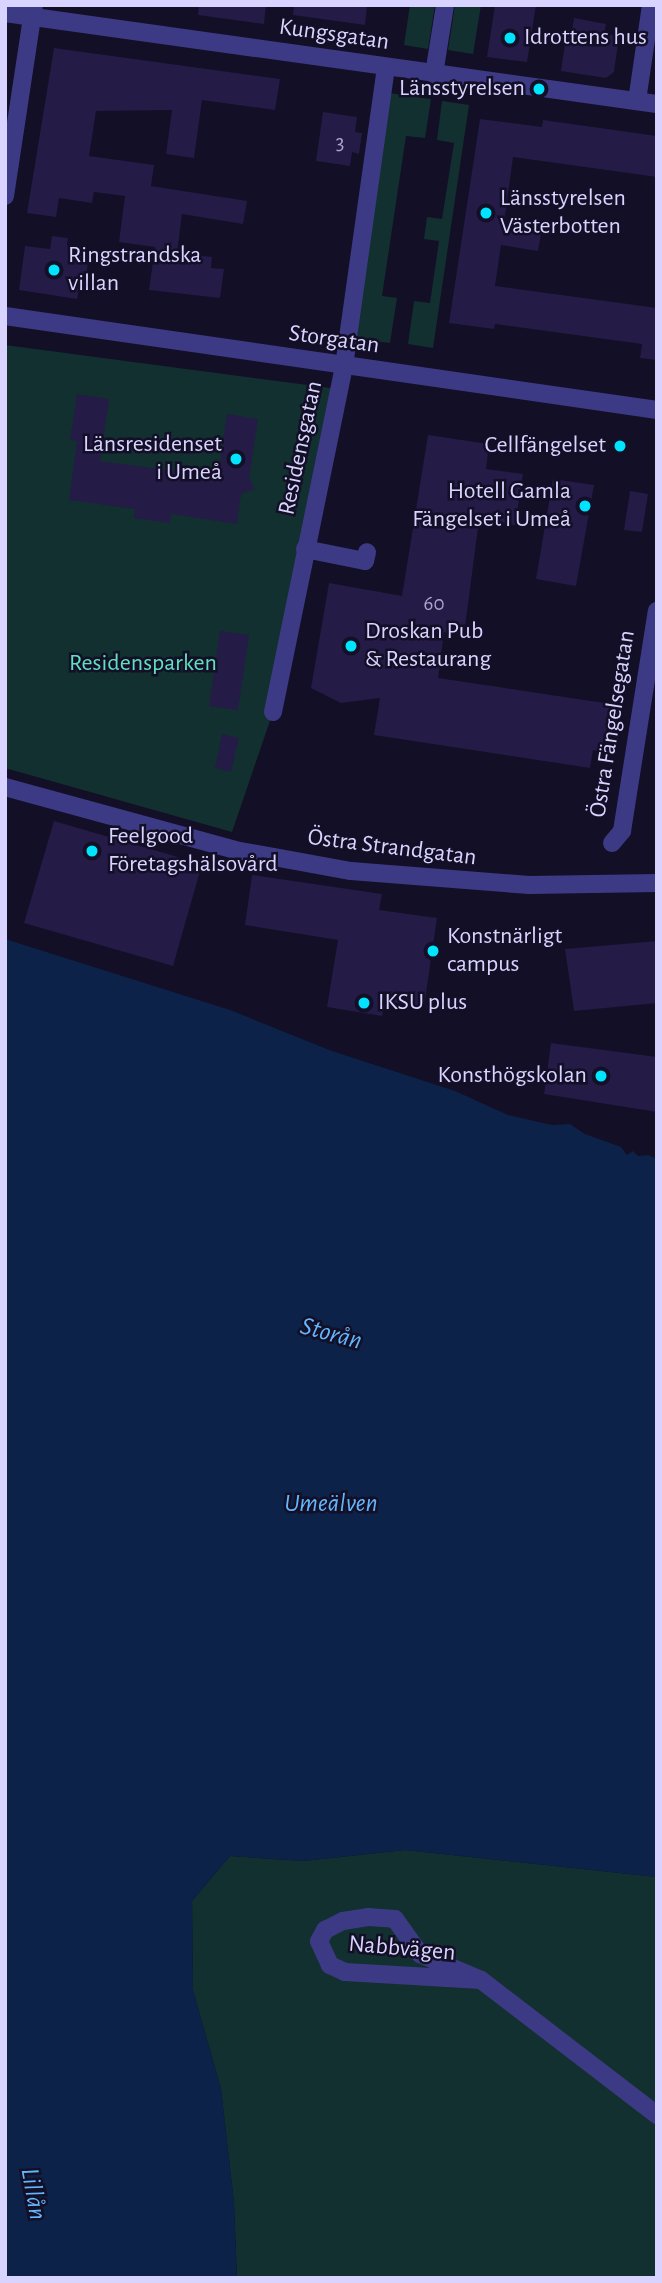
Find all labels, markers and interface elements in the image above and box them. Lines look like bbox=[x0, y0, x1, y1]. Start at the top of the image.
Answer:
street label: Kungsgatan bbox=[277, 13, 391, 57]
place label: Idrottens hus bbox=[524, 24, 647, 52]
marker: Idrottens hus bbox=[502, 30, 518, 46]
place label: Länsstyrelsen bbox=[399, 75, 525, 103]
marker: Länsstyrelsen bbox=[531, 81, 547, 97]
house number: 3 bbox=[336, 130, 344, 156]
place label: Länsstyrelsen Västerbotten bbox=[500, 185, 626, 241]
marker: Länsstyrelsen Västerbotten bbox=[478, 205, 494, 221]
place label: Ringstrandska villan bbox=[68, 242, 201, 298]
marker: Ringstrandska villan bbox=[46, 262, 62, 278]
street label: Storgatan bbox=[287, 319, 381, 361]
street label: Residensgatan bbox=[273, 378, 329, 518]
place label: Länsresidenset i Umeå bbox=[83, 431, 222, 487]
place label: Cellfängelset bbox=[485, 432, 606, 460]
marker: Cellfängelset bbox=[612, 438, 628, 454]
marker: Länsresidenset i Umeå bbox=[228, 451, 244, 467]
place label: Hotell Gamla Fängelset i Umeå bbox=[412, 478, 571, 534]
marker: Hotell Gamla Fängelset i Umeå bbox=[577, 498, 593, 514]
house number: 60 bbox=[424, 591, 444, 617]
place label: Droskan Pub & Restaurang bbox=[365, 618, 491, 674]
street label: Östra Fängelsegatan bbox=[584, 628, 642, 820]
marker: Droskan Pub & Restaurang bbox=[343, 638, 359, 654]
park label: Residensparken bbox=[69, 650, 217, 678]
place label: Feelgood Företagshälsovård bbox=[108, 823, 278, 879]
street label: Östra Strandgatan bbox=[306, 823, 478, 873]
marker: Feelgood Företagshälsovård bbox=[82, 841, 102, 861]
place label: Konstnärligt campus bbox=[447, 923, 562, 979]
marker: Konstnärligt campus bbox=[425, 943, 441, 959]
place label: IKSU plus bbox=[378, 989, 467, 1017]
marker: IKSU plus bbox=[356, 995, 372, 1011]
place label: Konsthögskolan bbox=[438, 1062, 587, 1090]
marker: Konsthögskolan bbox=[593, 1068, 609, 1084]
water label: Storån bbox=[297, 1311, 365, 1357]
water label: Umeälven bbox=[284, 1488, 378, 1520]
street label: Nabbvägen bbox=[347, 1930, 457, 1968]
water label: Lillån bbox=[13, 2165, 53, 2223]

